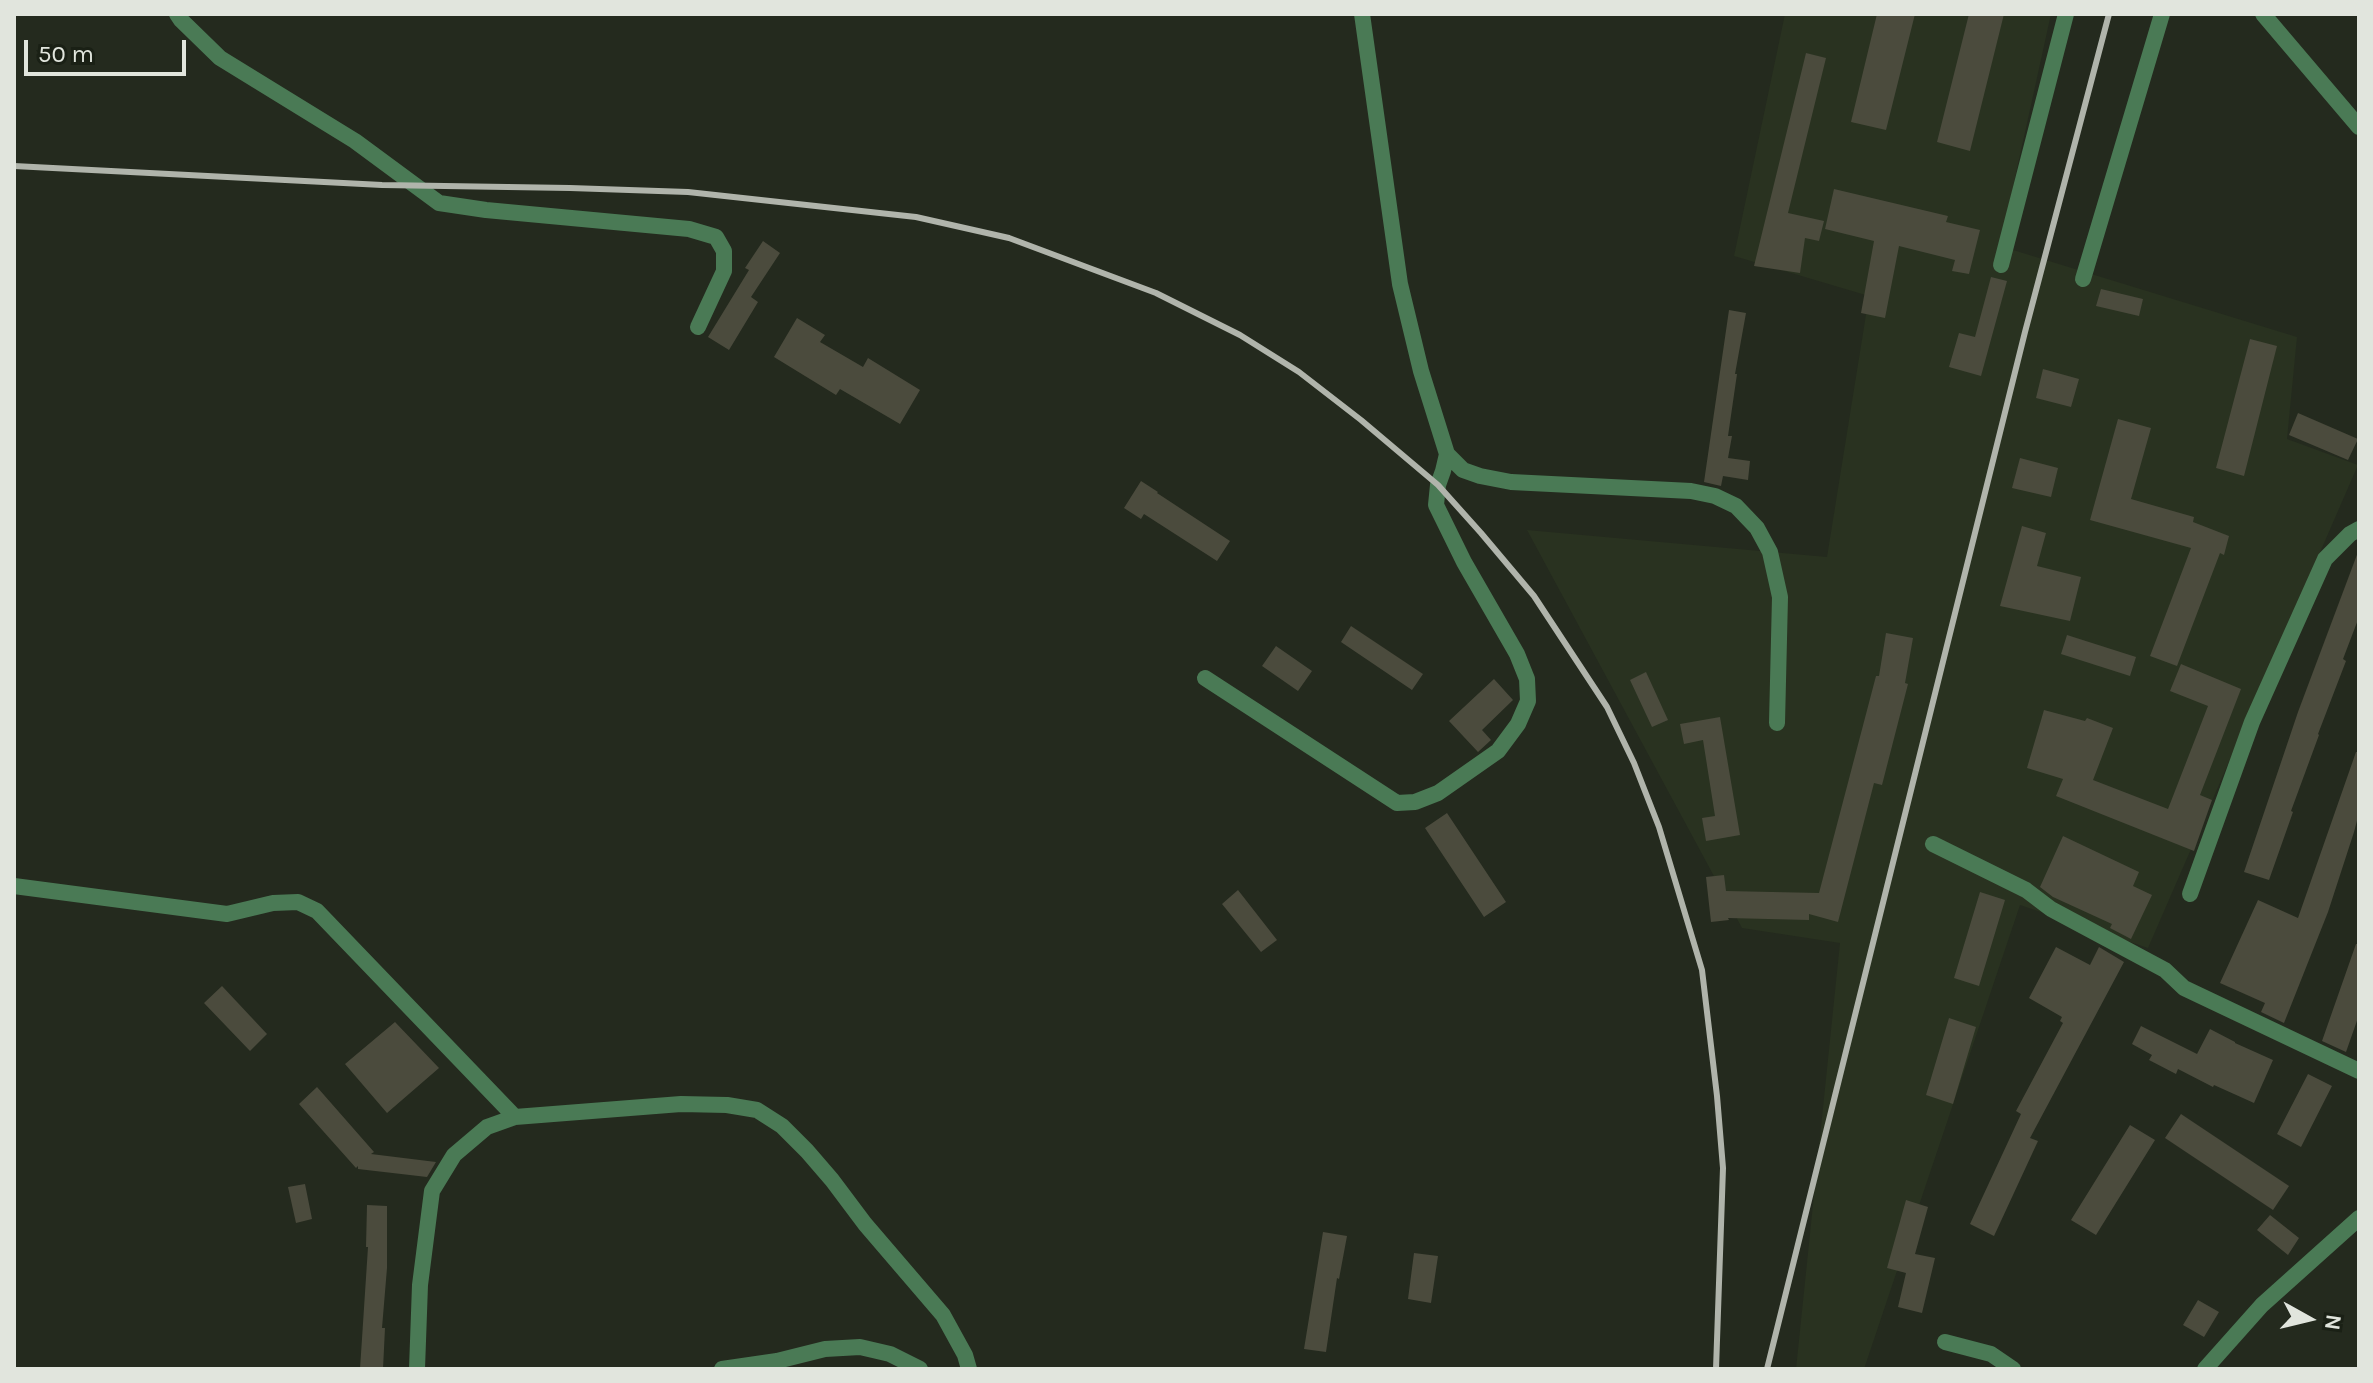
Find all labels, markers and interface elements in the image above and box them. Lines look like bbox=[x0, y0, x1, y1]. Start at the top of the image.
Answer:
scale bar bbox=[28, 24, 190, 74]
text: 50 m bbox=[38, 40, 94, 68]
north arrow bbox=[2269, 1279, 2349, 1359]
text: N bbox=[2319, 1313, 2347, 1332]

